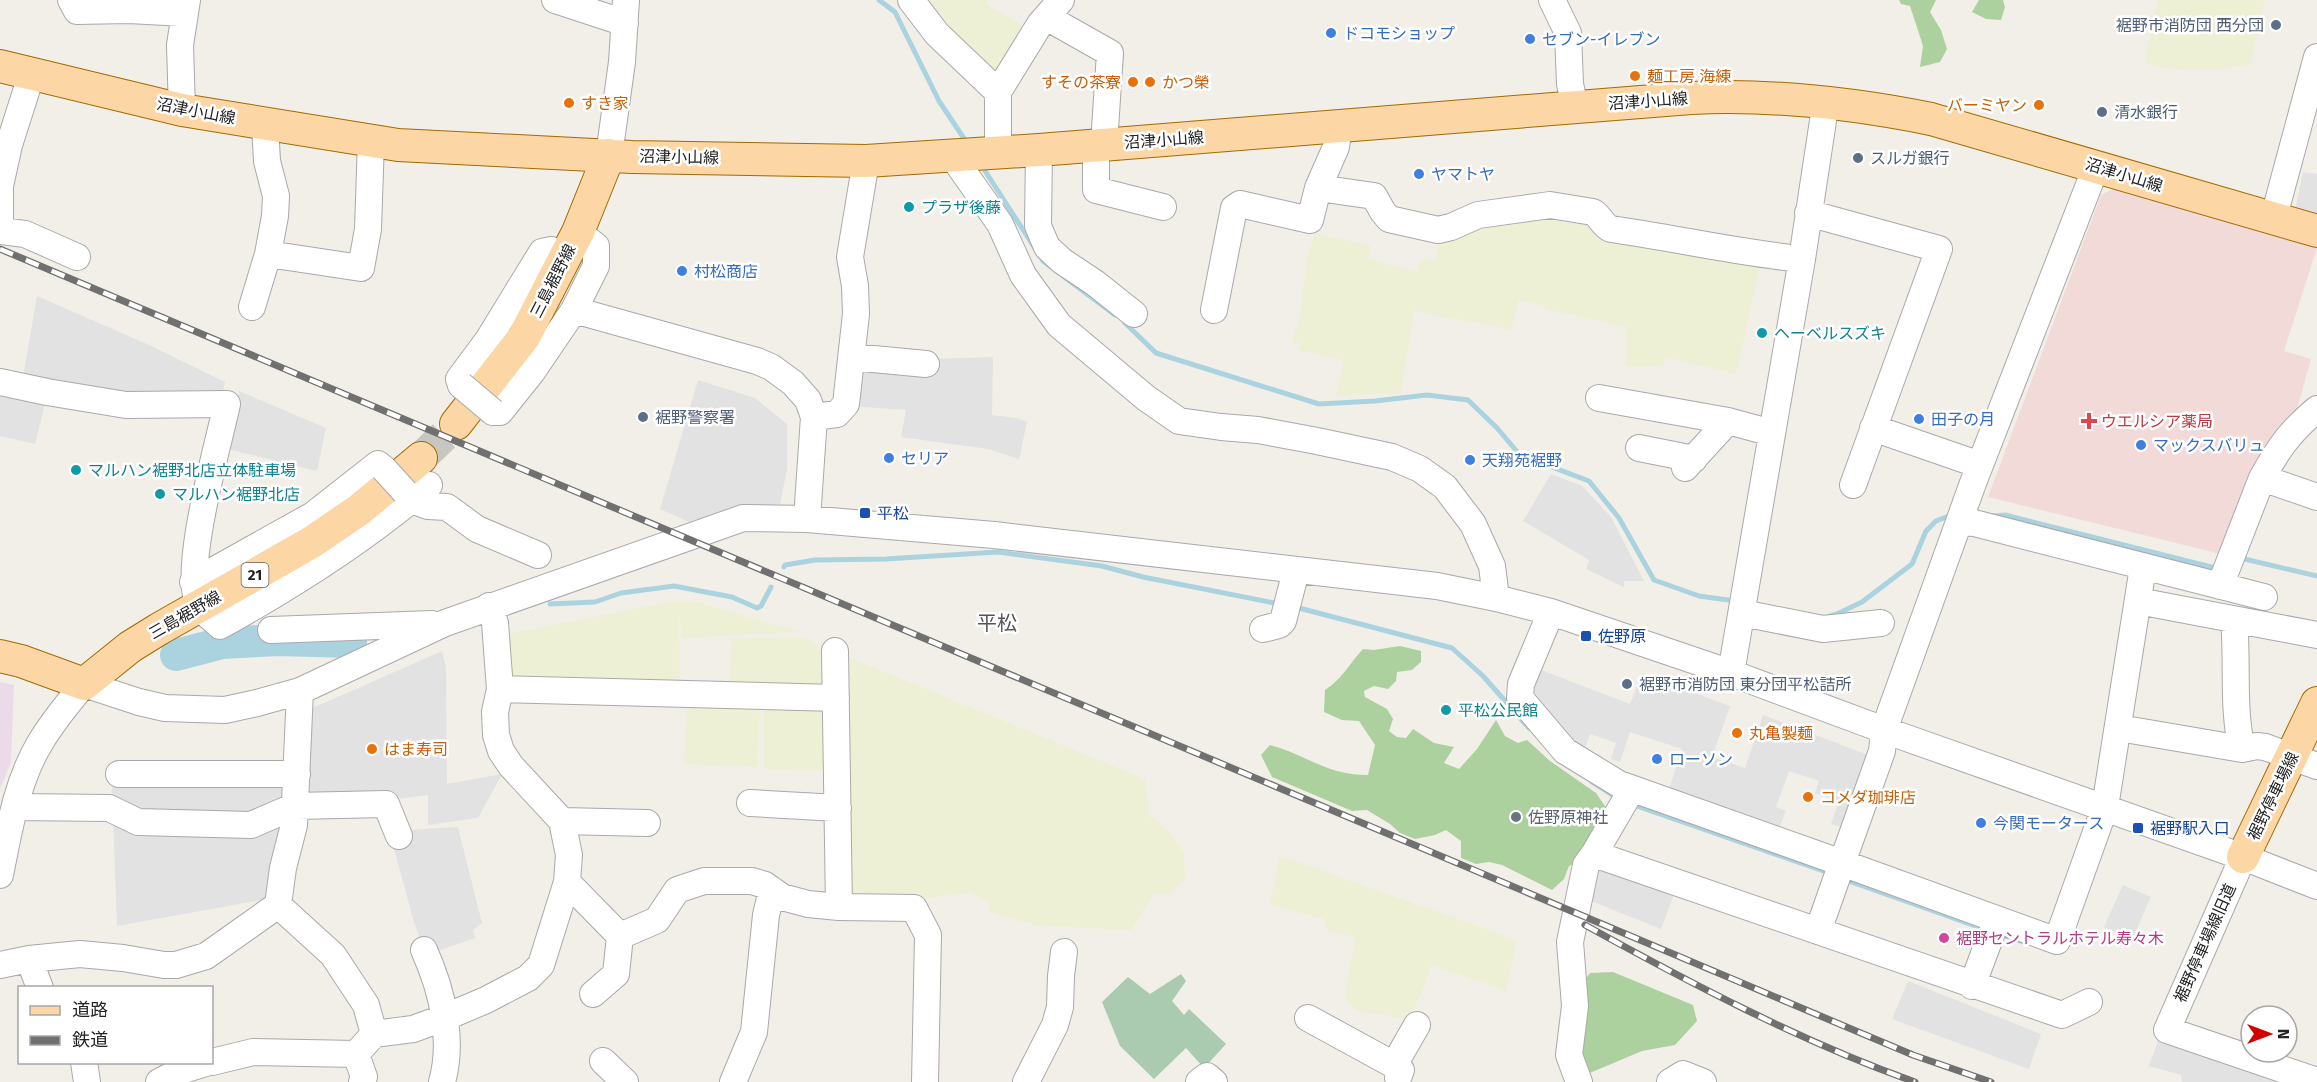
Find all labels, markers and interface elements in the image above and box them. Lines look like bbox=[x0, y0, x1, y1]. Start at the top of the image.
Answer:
place label: 裾野市消防団 西分団 bbox=[2116, 16, 2264, 35]
marker: 裾野市消防団 西分団 bbox=[2269, 18, 2283, 32]
place label: ドコモショップ bbox=[1343, 24, 1455, 43]
marker: ドコモショップ bbox=[1324, 26, 1338, 40]
place label: セブン-イレブン bbox=[1542, 30, 1660, 49]
marker: セブン-イレブン bbox=[1523, 32, 1537, 46]
place label: 麺工房 海練 bbox=[1647, 67, 1731, 86]
marker: 麺工房 海練 bbox=[1628, 69, 1642, 83]
place label: すその茶寮 bbox=[1041, 73, 1121, 92]
place label: かつ榮 bbox=[1162, 73, 1210, 92]
marker: すその茶寮 bbox=[1126, 75, 1140, 89]
marker: かつ榮 bbox=[1143, 75, 1157, 89]
street label: 沼津小山線 bbox=[1607, 89, 1689, 113]
street label: 沼津小山線 bbox=[155, 94, 237, 128]
place label: すき家 bbox=[581, 94, 629, 113]
marker: すき家 bbox=[562, 96, 576, 110]
place label: バーミヤン bbox=[1947, 96, 2027, 115]
marker: バーミヤン bbox=[2032, 98, 2046, 112]
place label: 清水銀行 bbox=[2114, 103, 2178, 122]
marker: 清水銀行 bbox=[2095, 105, 2109, 119]
street label: 沼津小山線 bbox=[1123, 128, 1205, 152]
street label: 沼津小山線 bbox=[639, 147, 719, 167]
place label: スルガ銀行 bbox=[1870, 149, 1950, 168]
marker: スルガ銀行 bbox=[1851, 151, 1865, 165]
street label: 沼津小山線 bbox=[2083, 154, 2165, 196]
place label: ヤマトヤ bbox=[1431, 165, 1495, 184]
marker: ヤマトヤ bbox=[1412, 167, 1426, 181]
place label: プラザ後藤 bbox=[921, 198, 1001, 217]
marker: プラザ後藤 bbox=[902, 200, 916, 214]
street label: 三島裾野線 bbox=[526, 241, 580, 321]
place label: 村松商店 bbox=[694, 262, 758, 281]
marker: 村松商店 bbox=[675, 264, 689, 278]
place label: ヘーベルスズキ bbox=[1774, 324, 1886, 343]
marker: ヘーベルスズキ bbox=[1755, 326, 1769, 340]
place label: 裾野警察署 bbox=[655, 408, 735, 427]
marker: 裾野警察署 bbox=[636, 410, 650, 424]
place label: 田子の月 bbox=[1931, 410, 1995, 429]
marker: 田子の月 bbox=[1912, 412, 1926, 426]
place label: ウエルシア薬局 bbox=[2101, 412, 2213, 431]
marker: ウエルシア薬局 bbox=[2082, 414, 2096, 428]
place label: マックスバリュ bbox=[2153, 436, 2265, 455]
marker: マックスバリュ bbox=[2134, 438, 2148, 452]
place label: セリア bbox=[901, 449, 949, 468]
marker: セリア bbox=[882, 451, 896, 465]
place label: 天翔苑裾野 bbox=[1482, 451, 1562, 470]
marker: 天翔苑裾野 bbox=[1463, 453, 1477, 467]
place label: マルハン裾野北店立体駐車場 bbox=[88, 461, 296, 480]
marker: マルハン裾野北店立体駐車場 bbox=[69, 463, 83, 477]
place label: マルハン裾野北店 bbox=[172, 485, 300, 504]
marker: マルハン裾野北店 bbox=[153, 487, 167, 501]
place label: 平松 bbox=[877, 504, 909, 523]
marker: 平松 bbox=[858, 506, 872, 520]
road number: 21 bbox=[242, 563, 268, 587]
street label: 三島裾野線 bbox=[146, 587, 224, 643]
district label: 平松 bbox=[977, 611, 1017, 635]
place label: 佐野原 bbox=[1598, 627, 1646, 646]
marker: 佐野原 bbox=[1579, 629, 1593, 643]
place label: 裾野市消防団 東分団平松詰所 bbox=[1639, 675, 1851, 694]
marker: 裾野市消防団 東分団平松詰所 bbox=[1620, 677, 1634, 691]
place label: 平松公民館 bbox=[1458, 701, 1538, 720]
marker: 平松公民館 bbox=[1439, 703, 1453, 717]
place label: 丸亀製麺 bbox=[1749, 724, 1813, 743]
marker: 丸亀製麺 bbox=[1730, 726, 1744, 740]
place label: はま寿司 bbox=[384, 740, 448, 759]
marker: はま寿司 bbox=[365, 742, 379, 756]
street label: 裾野停車場線 bbox=[2243, 749, 2303, 843]
place label: ローソン bbox=[1669, 750, 1733, 769]
marker: ローソン bbox=[1650, 752, 1664, 766]
place label: コメダ珈琲店 bbox=[1820, 788, 1916, 807]
marker: コメダ珈琲店 bbox=[1801, 790, 1815, 804]
place label: 佐野原神社 bbox=[1528, 808, 1608, 827]
marker: 佐野原神社 bbox=[1509, 810, 1523, 824]
place label: 今関モータース bbox=[1993, 814, 2104, 833]
marker: 今関モータース bbox=[1974, 816, 1988, 830]
place label: 裾野駅入口 bbox=[2150, 819, 2230, 838]
marker: 裾野駅入口 bbox=[2131, 821, 2145, 835]
street label: 裾野停車場線旧道 bbox=[2170, 881, 2240, 1005]
place label: 裾野セントラルホテル寿々木 bbox=[1956, 929, 2164, 948]
marker: 裾野セントラルホテル寿々木 bbox=[1937, 931, 1951, 945]
legend bbox=[18, 986, 213, 1064]
text: 道路 bbox=[72, 999, 108, 1021]
north arrow bbox=[2239, 1004, 2299, 1064]
text: 鉄道 bbox=[72, 1029, 108, 1051]
text: N bbox=[2274, 1029, 2293, 1039]

